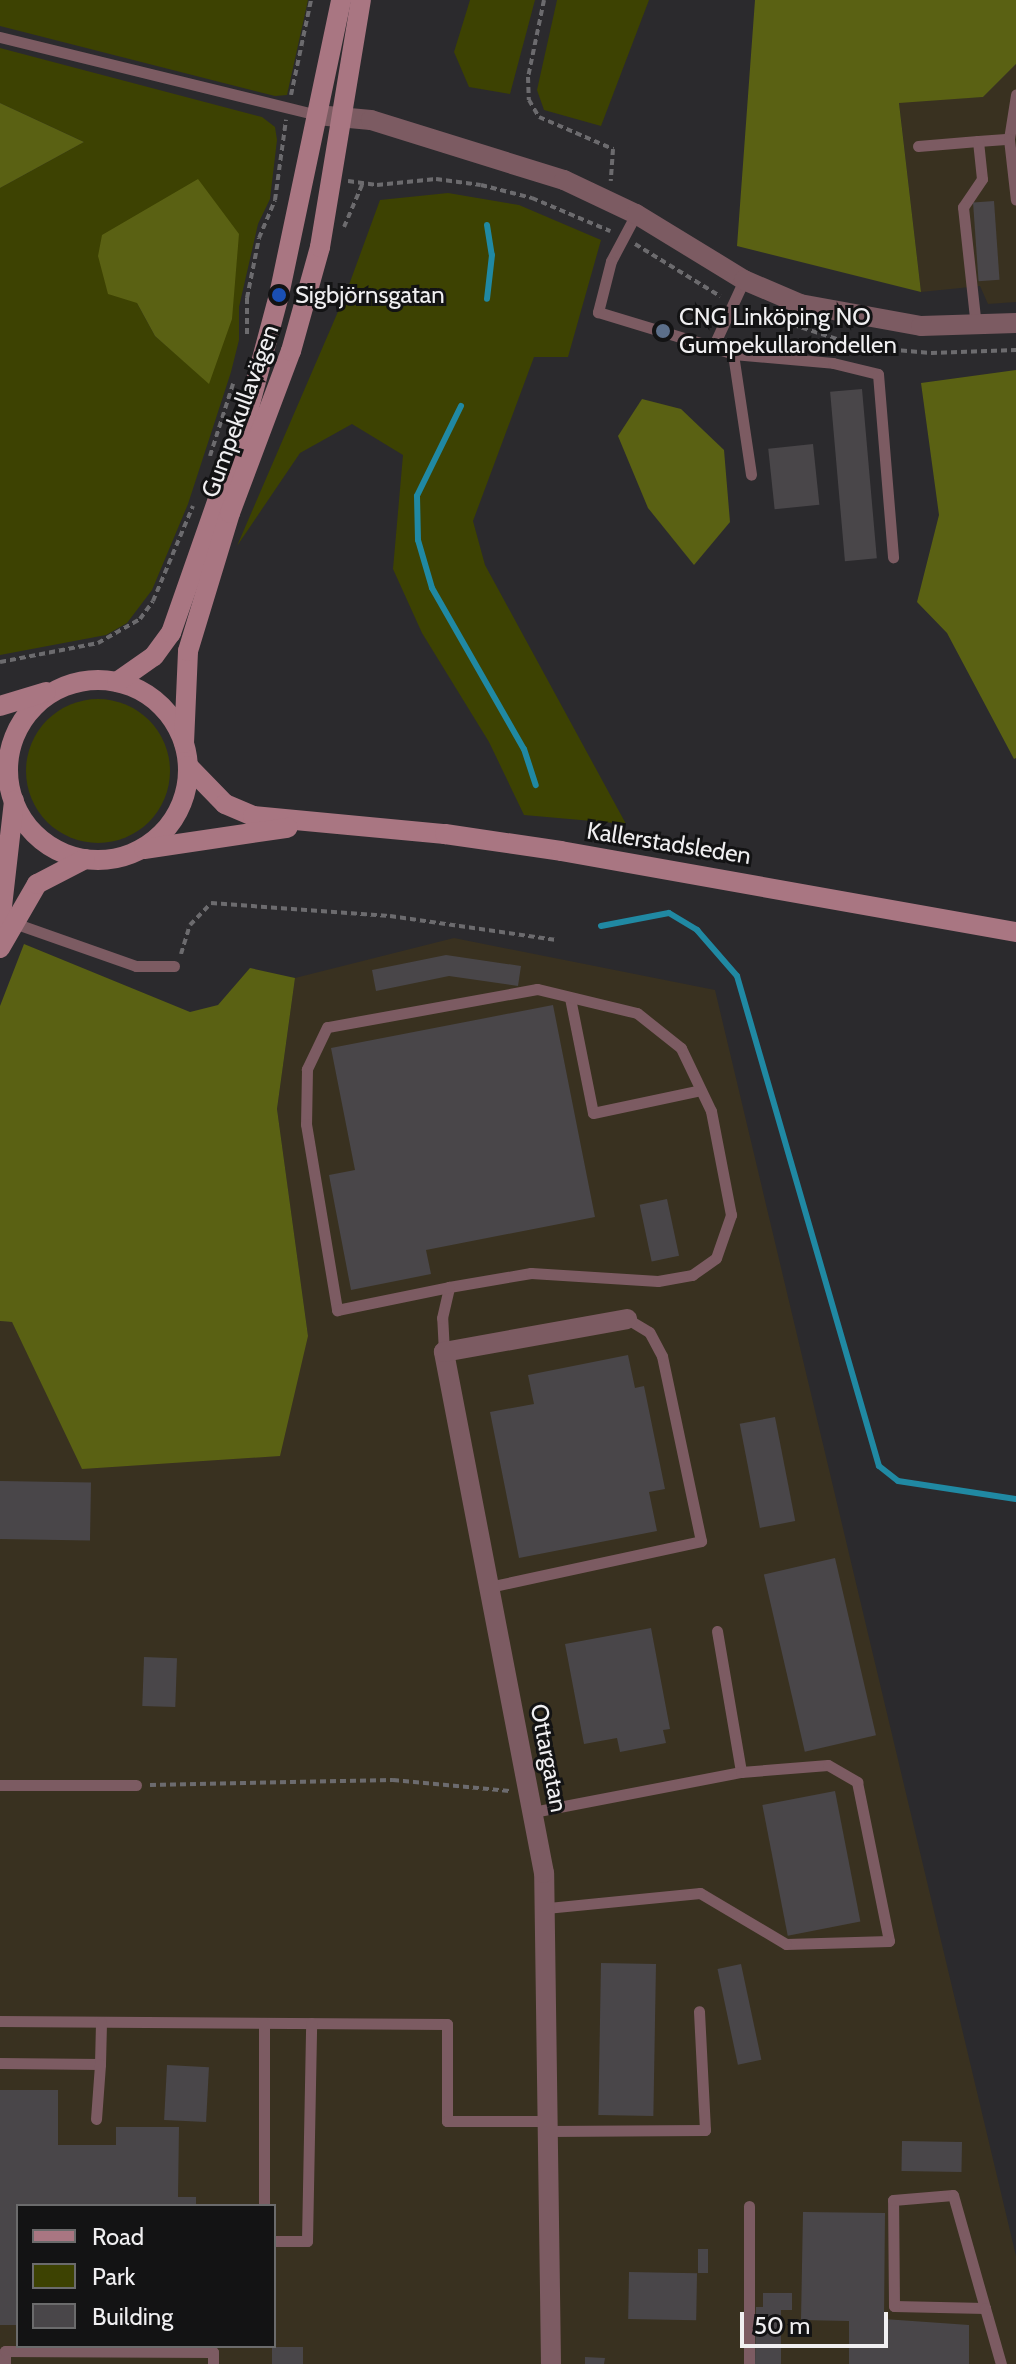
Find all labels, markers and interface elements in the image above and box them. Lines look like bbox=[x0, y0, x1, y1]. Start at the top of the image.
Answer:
place label: Sigbjörnsgatan bbox=[295, 281, 445, 309]
marker: Sigbjörnsgatan bbox=[270, 286, 288, 304]
place label: CNG Linköping NO Gumpekullarondellen bbox=[679, 303, 897, 359]
street label: Gumpekullavägen bbox=[195, 321, 285, 501]
marker: CNG Linköping NO Gumpekullarondellen bbox=[654, 322, 672, 340]
street label: Kallerstadsleden bbox=[585, 816, 753, 870]
street label: Ottargatan bbox=[524, 1701, 574, 1815]
legend bbox=[16, 2204, 276, 2348]
text: Road bbox=[92, 2222, 144, 2251]
text: Park bbox=[92, 2262, 135, 2291]
scale bar bbox=[744, 2296, 892, 2346]
text: Building bbox=[92, 2302, 173, 2331]
text: 50 m bbox=[754, 2311, 810, 2340]

